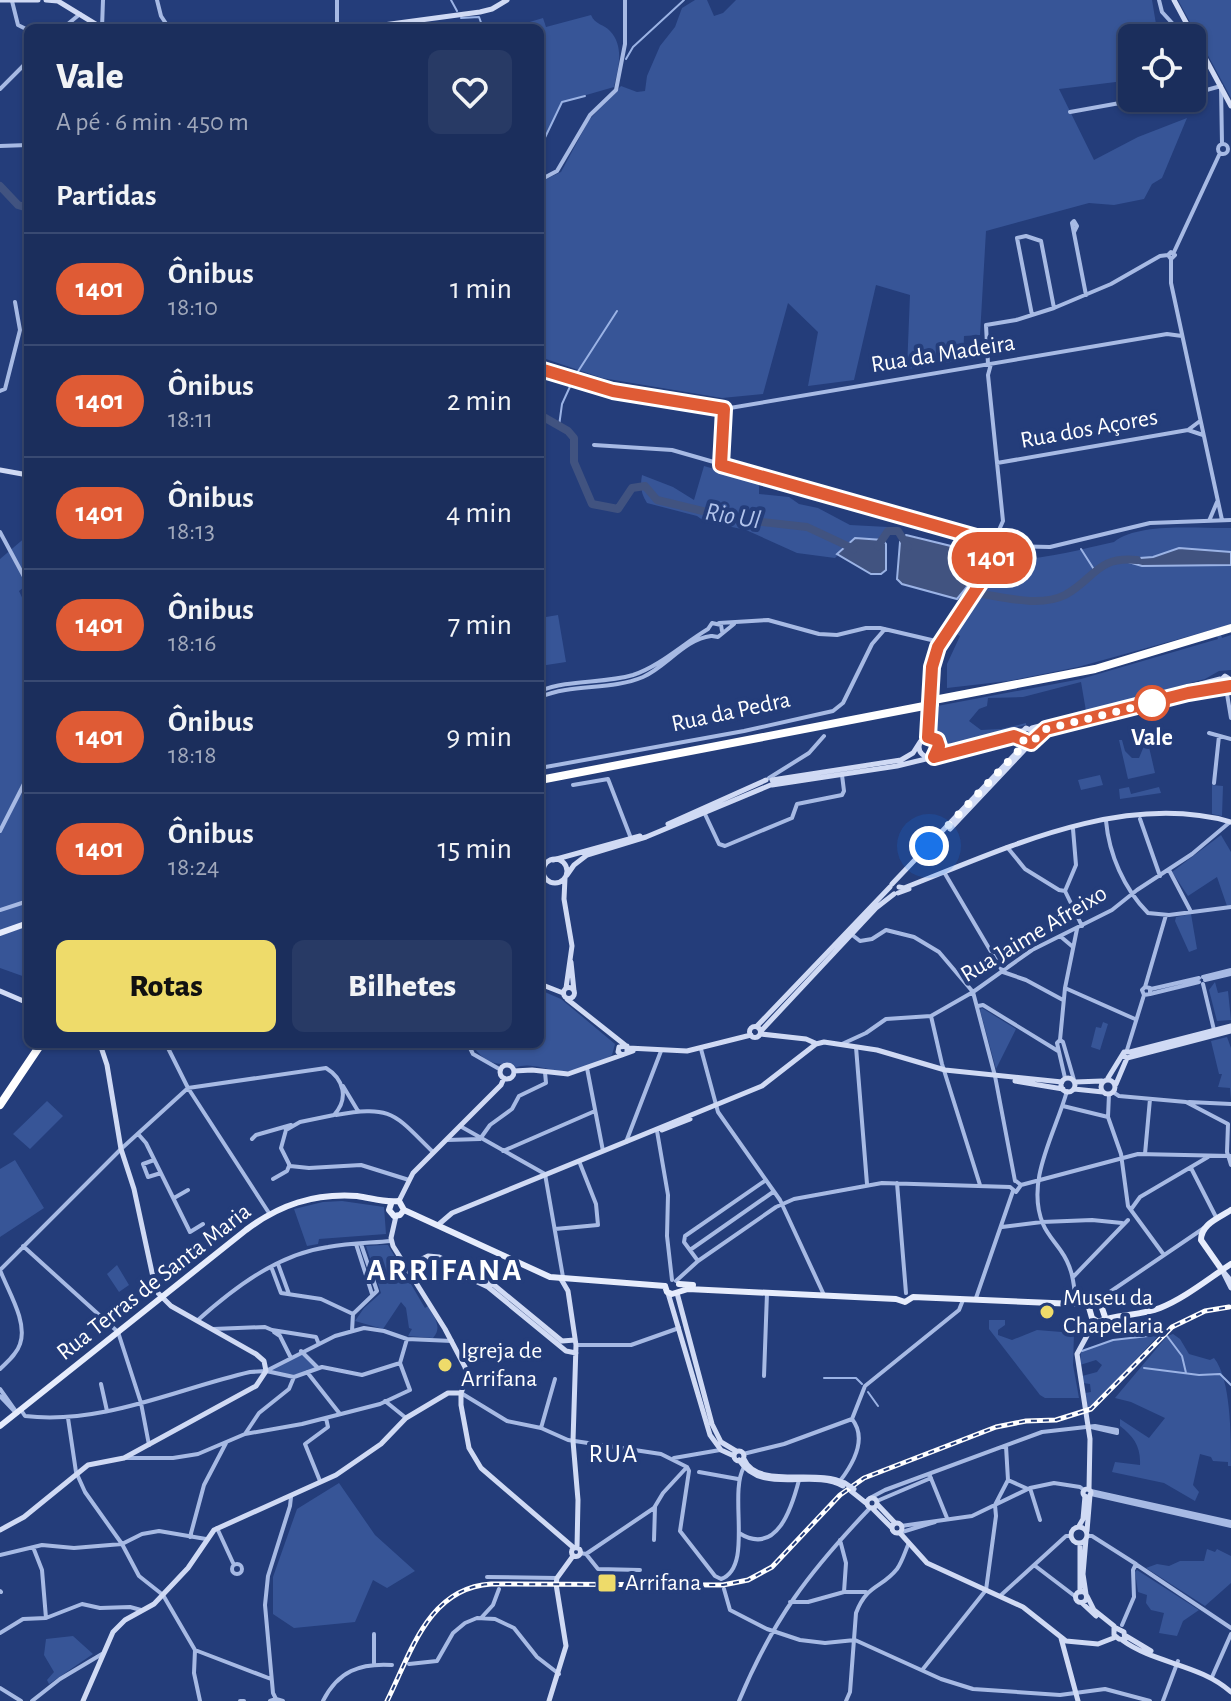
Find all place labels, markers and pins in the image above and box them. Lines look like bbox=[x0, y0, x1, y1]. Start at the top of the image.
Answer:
marker: Vale bbox=[1135, 686, 1169, 720]
place label: Vale bbox=[1131, 726, 1173, 750]
place label: Museu da Chapelaria bbox=[1063, 1286, 1164, 1338]
marker: Museu da Chapelaria bbox=[1038, 1303, 1056, 1321]
place label: Igreja de Arrifana bbox=[461, 1339, 542, 1391]
marker: Igreja de Arrifana bbox=[436, 1356, 454, 1374]
place label: Arrifana bbox=[625, 1571, 701, 1595]
marker: Arrifana bbox=[596, 1572, 618, 1594]

